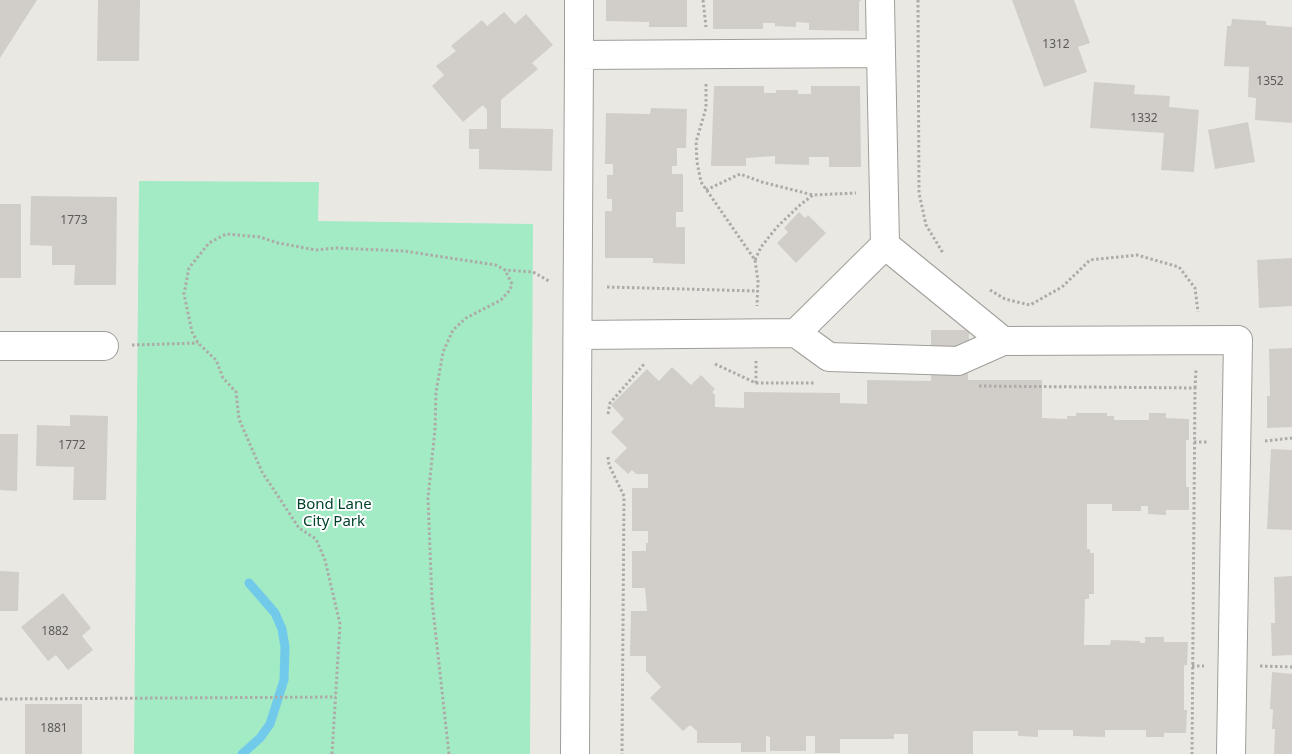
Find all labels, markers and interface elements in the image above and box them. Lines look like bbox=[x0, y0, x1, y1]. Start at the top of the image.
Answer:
house number: 1312 bbox=[1042, 38, 1070, 52]
house number: 1352 bbox=[1256, 75, 1284, 89]
house number: 1332 bbox=[1130, 112, 1158, 126]
house number: 1773 bbox=[60, 214, 88, 228]
house number: 1772 bbox=[58, 439, 86, 453]
park label: Bond Lane City Park bbox=[296, 496, 372, 531]
house number: 1882 bbox=[41, 625, 69, 639]
house number: 1881 bbox=[40, 722, 68, 736]

